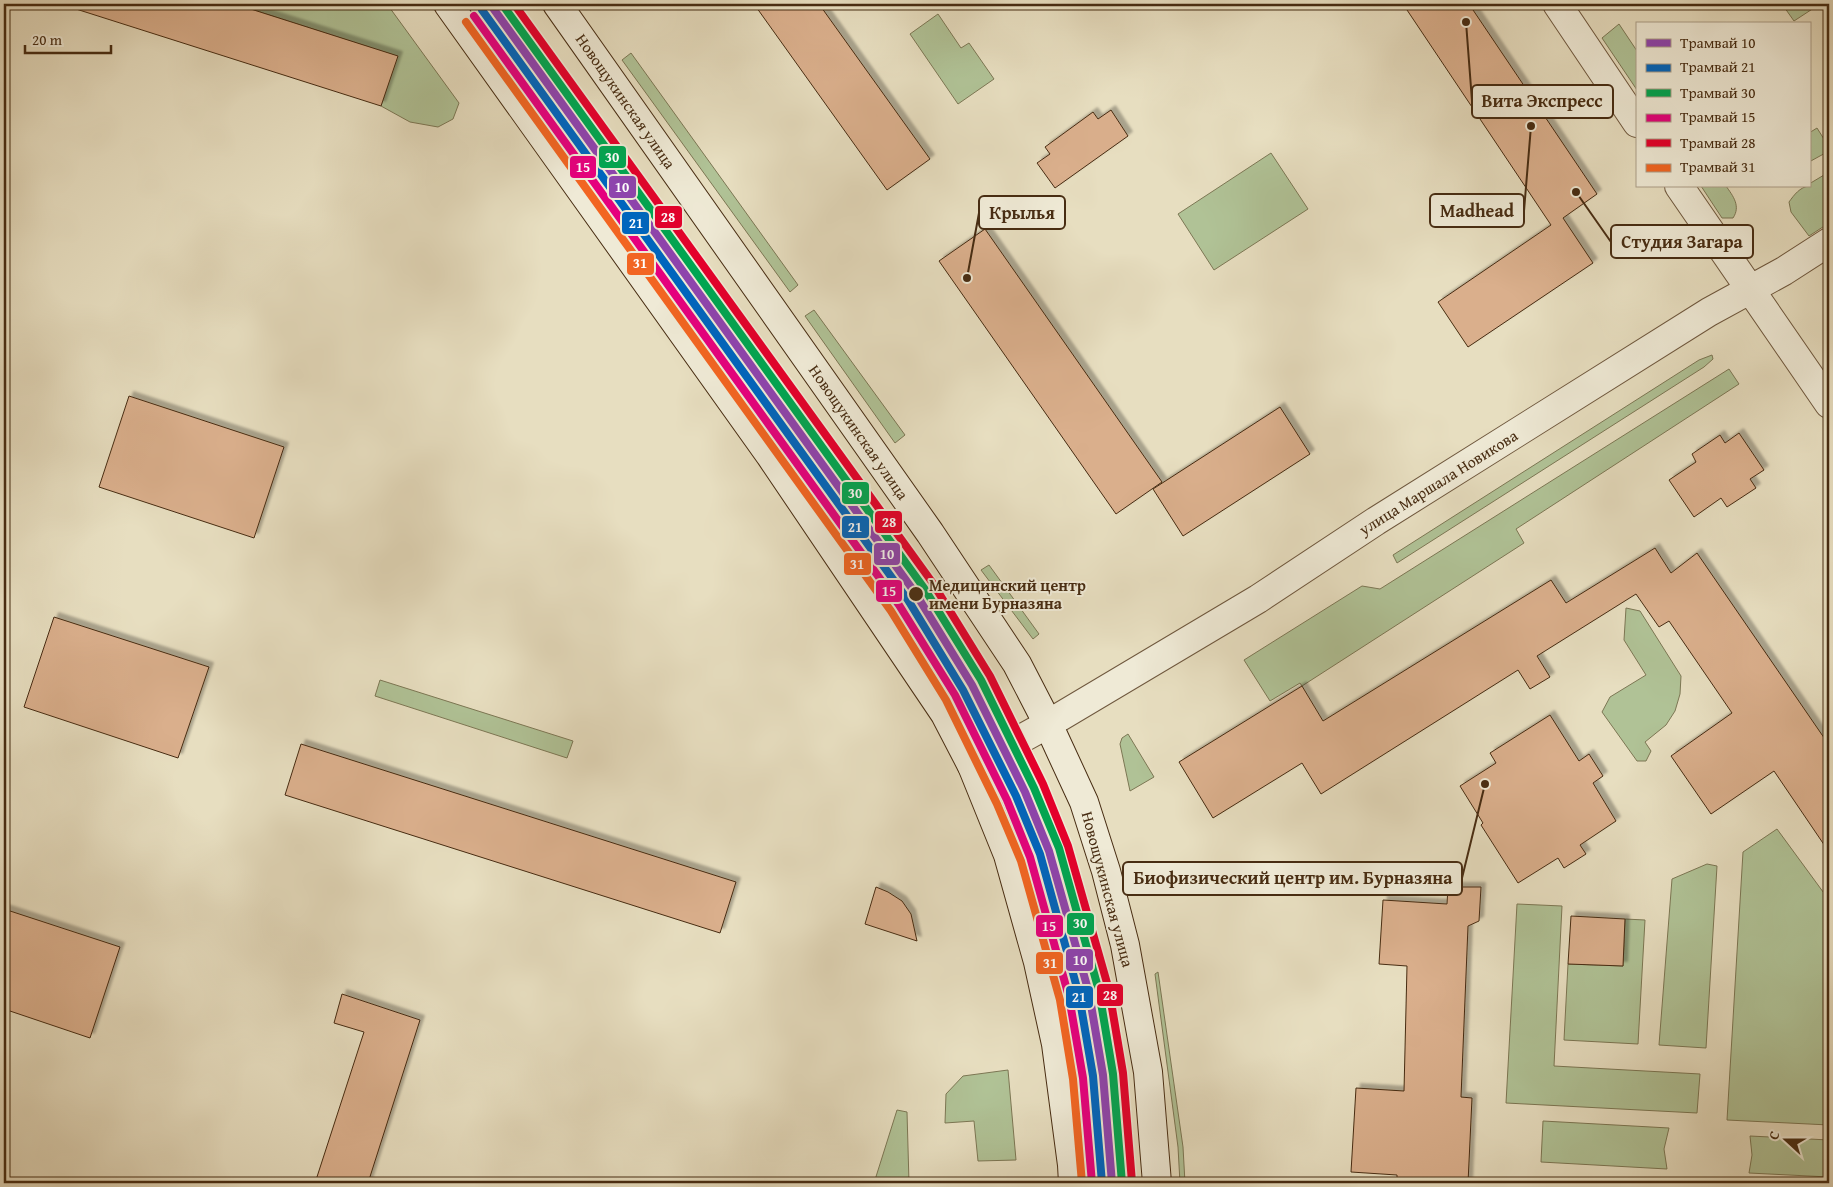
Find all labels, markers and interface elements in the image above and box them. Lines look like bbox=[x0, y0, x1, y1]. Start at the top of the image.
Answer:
scale bar bbox=[25, 22, 111, 54]
legend bbox=[1636, 22, 1810, 188]
street label: Новощукинская улица bbox=[570, 28, 682, 174]
text: 20 m bbox=[32, 29, 63, 50]
text: Трамвай 10 bbox=[1680, 32, 1755, 53]
text: Трамвай 21 bbox=[1680, 56, 1755, 77]
text: Трамвай 30 bbox=[1680, 82, 1755, 103]
callout: Вита Экспресс bbox=[1472, 85, 1613, 118]
text: Вита Экспресс bbox=[1481, 87, 1603, 114]
text: Трамвай 15 bbox=[1680, 106, 1755, 127]
text: Трамвай 28 bbox=[1680, 132, 1755, 153]
line badge: 30 bbox=[598, 145, 627, 169]
text: 30 bbox=[605, 147, 619, 167]
line badge: 15 bbox=[569, 155, 597, 179]
text: Трамвай 31 bbox=[1680, 156, 1755, 177]
text: 15 bbox=[576, 157, 590, 177]
line badge: 10 bbox=[608, 175, 637, 199]
text: 10 bbox=[615, 177, 629, 197]
callout: Madhead bbox=[1430, 194, 1524, 227]
callout: Крылья bbox=[979, 196, 1065, 229]
text: Madhead bbox=[1440, 197, 1515, 224]
text: Крылья bbox=[989, 199, 1055, 226]
line badge: 28 bbox=[654, 205, 683, 229]
text: 28 bbox=[661, 207, 675, 227]
line badge: 21 bbox=[621, 211, 650, 235]
text: 21 bbox=[629, 213, 643, 233]
callout: Студия Загара bbox=[1611, 225, 1753, 258]
text: Студия Загара bbox=[1621, 228, 1743, 255]
line badge: 31 bbox=[626, 252, 655, 276]
text: 31 bbox=[633, 253, 647, 273]
street label: Новощукинская улица bbox=[803, 359, 915, 505]
street label: улица Маршала Новикова bbox=[1353, 423, 1522, 541]
line badge: 30 bbox=[841, 481, 870, 505]
text: 30 bbox=[848, 483, 862, 503]
line badge: 28 bbox=[874, 510, 903, 534]
text: 28 bbox=[882, 512, 896, 532]
line badge: 21 bbox=[841, 515, 870, 539]
text: 21 bbox=[848, 517, 862, 537]
line badge: 10 bbox=[873, 542, 901, 566]
text: 10 bbox=[880, 544, 894, 564]
line badge: 31 bbox=[843, 552, 872, 576]
text: 31 bbox=[850, 554, 864, 574]
place label: Медицинский центр имени Бурназяна bbox=[929, 573, 1086, 615]
line badge: 15 bbox=[875, 579, 903, 603]
text: 15 bbox=[882, 581, 896, 601]
marker: Медицинский центр имени Бурназяна bbox=[907, 585, 925, 603]
street label: Новощукинская улица bbox=[1076, 808, 1140, 970]
callout: Биофизический центр им. Бурназяна bbox=[1123, 862, 1462, 895]
text: Биофизический центр им. Бурназяна bbox=[1133, 864, 1453, 891]
line badge: 30 bbox=[1066, 912, 1095, 936]
text: 30 bbox=[1073, 913, 1087, 933]
line badge: 15 bbox=[1035, 914, 1064, 938]
text: 15 bbox=[1042, 916, 1056, 936]
line badge: 10 bbox=[1065, 948, 1094, 972]
text: 10 bbox=[1073, 950, 1087, 970]
line badge: 31 bbox=[1035, 951, 1064, 975]
text: 31 bbox=[1043, 953, 1057, 973]
line badge: 28 bbox=[1096, 983, 1124, 1007]
line badge: 21 bbox=[1065, 985, 1094, 1009]
text: 28 bbox=[1103, 985, 1117, 1005]
text: 21 bbox=[1072, 987, 1086, 1007]
north arrow bbox=[1760, 1114, 1810, 1164]
text: С bbox=[1763, 1128, 1785, 1143]

